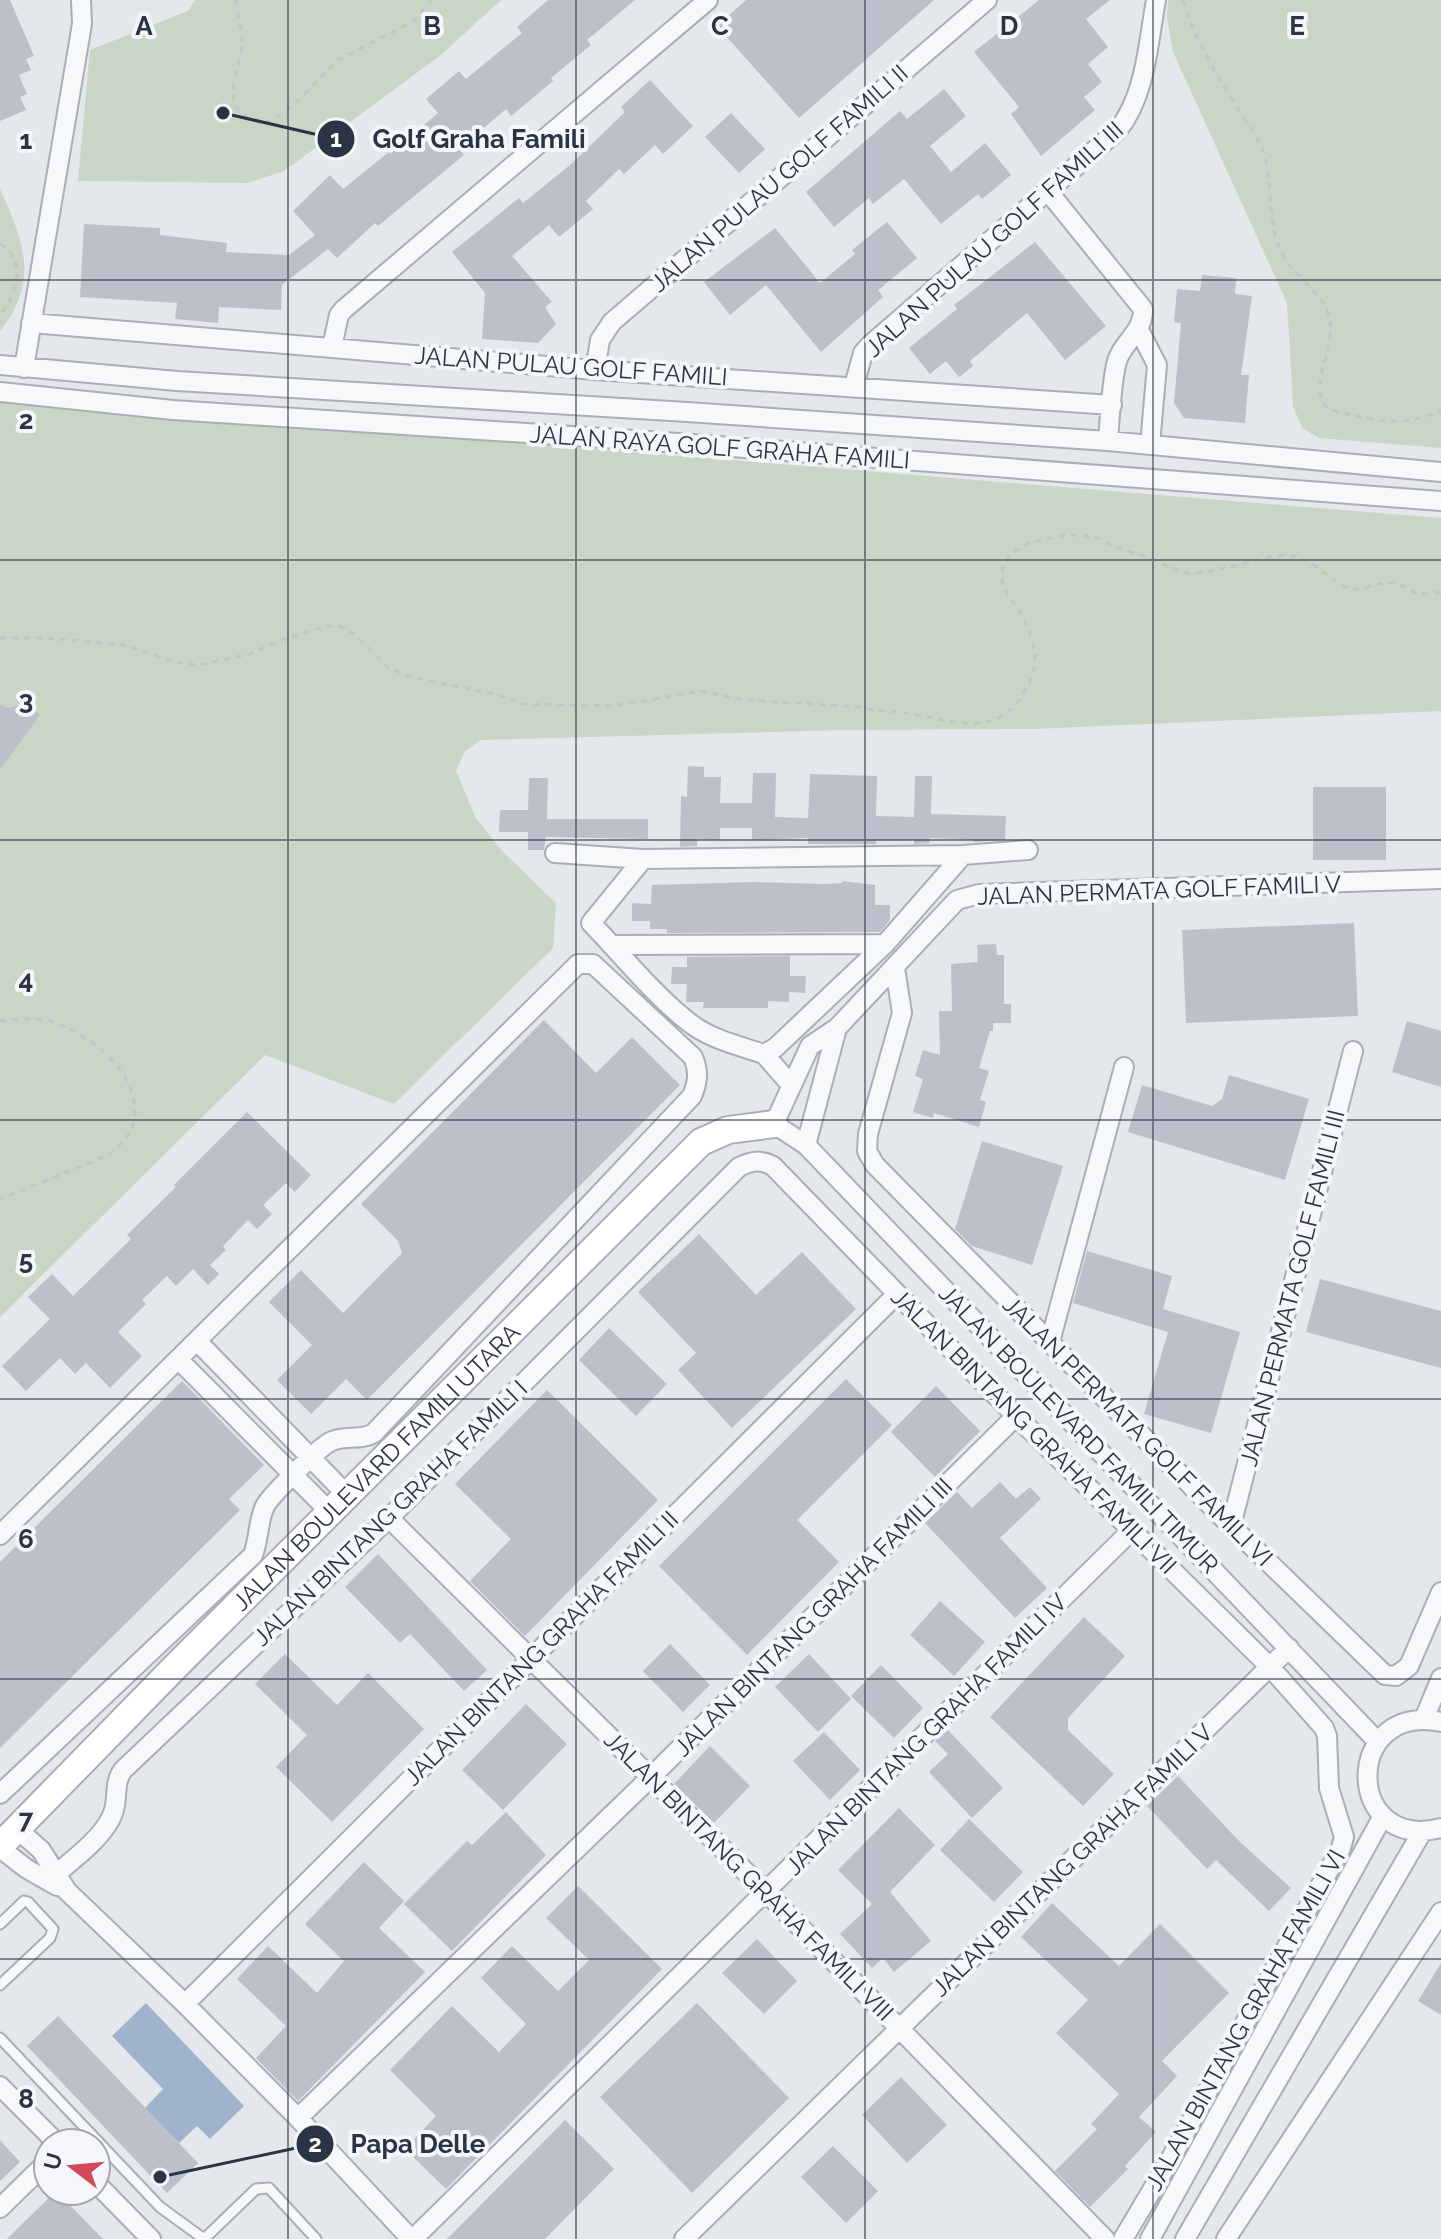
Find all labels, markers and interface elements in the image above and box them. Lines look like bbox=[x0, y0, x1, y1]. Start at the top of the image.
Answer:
text: A bbox=[135, 11, 153, 41]
text: B bbox=[423, 11, 441, 41]
text: C bbox=[711, 11, 729, 41]
text: D bbox=[1000, 11, 1018, 41]
text: E bbox=[1289, 11, 1305, 41]
street label: JALAN PULAU GOLF FAMILI II bbox=[644, 58, 914, 298]
callout: Golf Graha Famili bbox=[316, 114, 602, 164]
street label: JALAN PULAU GOLF FAMILI III bbox=[859, 115, 1129, 363]
text: 1 bbox=[330, 124, 342, 153]
text: Golf Graha Famili bbox=[372, 124, 586, 154]
text: 1 bbox=[20, 125, 33, 155]
street label: JALAN PULAU GOLF FAMILI bbox=[413, 341, 729, 391]
text: 2 bbox=[19, 405, 33, 435]
street label: JALAN RAYA GOLF GRAHA FAMILI bbox=[529, 419, 911, 475]
text: 3 bbox=[19, 685, 33, 715]
street label: JALAN PERMATA GOLF FAMILI V bbox=[977, 869, 1341, 911]
text: 4 bbox=[19, 965, 33, 995]
street label: JALAN PERMATA GOLF FAMILI III bbox=[1234, 1107, 1350, 1469]
text: 5 bbox=[19, 1245, 33, 1275]
street label: JALAN BOULEVARD FAMILI TIMUR bbox=[933, 1279, 1225, 1579]
street label: JALAN BINTANG GRAHA FAMILI VII bbox=[885, 1282, 1183, 1580]
street label: JALAN PERMATA GOLF FAMILI VI bbox=[997, 1290, 1279, 1572]
street label: JALAN BOULEVARD FAMILI UTARA bbox=[226, 1317, 526, 1616]
street label: JALAN BINTANG GRAHA FAMILI I bbox=[247, 1374, 533, 1652]
street label: JALAN BINTANG GRAHA FAMILI III bbox=[668, 1472, 958, 1762]
street label: JALAN BINTANG GRAHA FAMILI II bbox=[398, 1505, 684, 1791]
text: 6 bbox=[18, 1524, 34, 1554]
street label: JALAN BINTANG GRAHA FAMILI IV bbox=[779, 1587, 1073, 1881]
street label: JALAN BINTANG GRAHA FAMILI V bbox=[925, 1718, 1219, 2002]
street label: JALAN BINTANG GRAHA FAMILI VIII bbox=[598, 1725, 900, 2027]
text: 7 bbox=[19, 1804, 34, 1834]
street label: JALAN BINTANG GRAHA FAMILI VI bbox=[1139, 1844, 1351, 2196]
text: 8 bbox=[18, 2084, 34, 2114]
callout: Papa Delle bbox=[295, 2119, 502, 2169]
north arrow bbox=[32, 2127, 112, 2207]
text: 2 bbox=[308, 2129, 322, 2158]
text: Papa Delle bbox=[351, 2129, 486, 2159]
text: U bbox=[38, 2150, 68, 2173]

